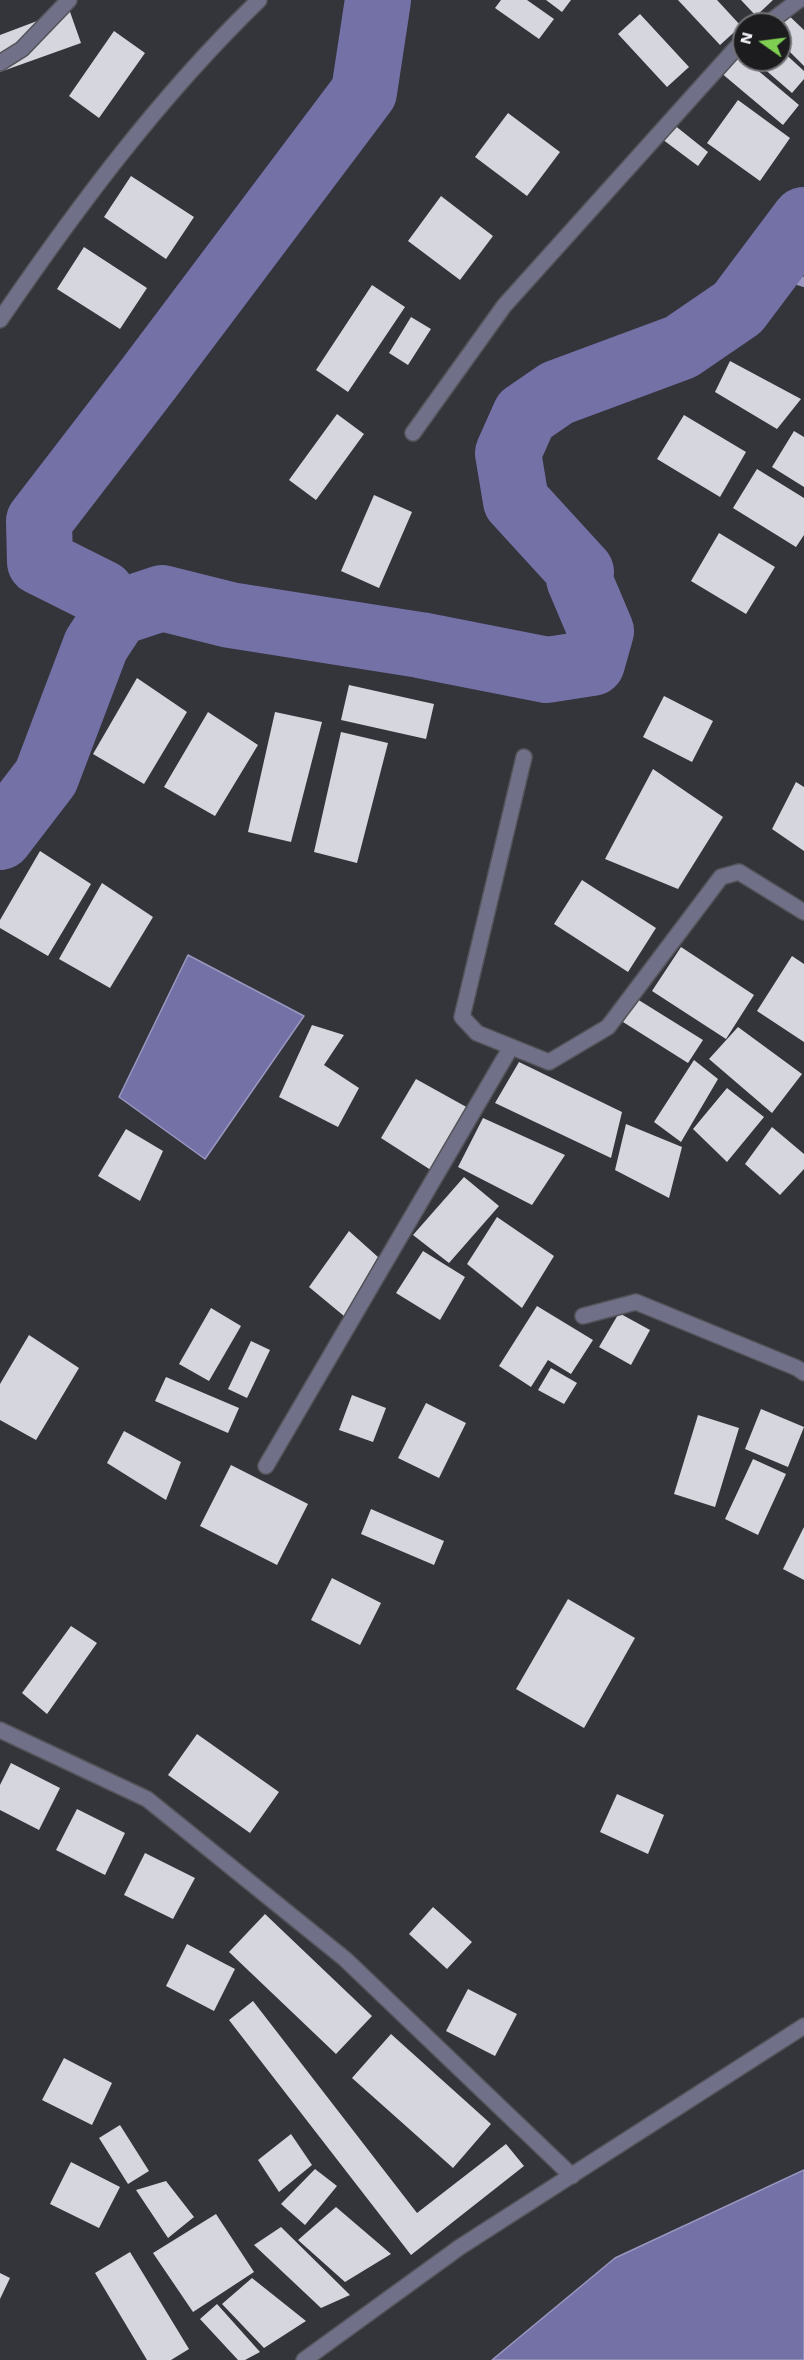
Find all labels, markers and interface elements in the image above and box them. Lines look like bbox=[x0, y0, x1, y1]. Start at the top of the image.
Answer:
north arrow bbox=[732, 12, 792, 72]
text: N bbox=[735, 30, 757, 46]

